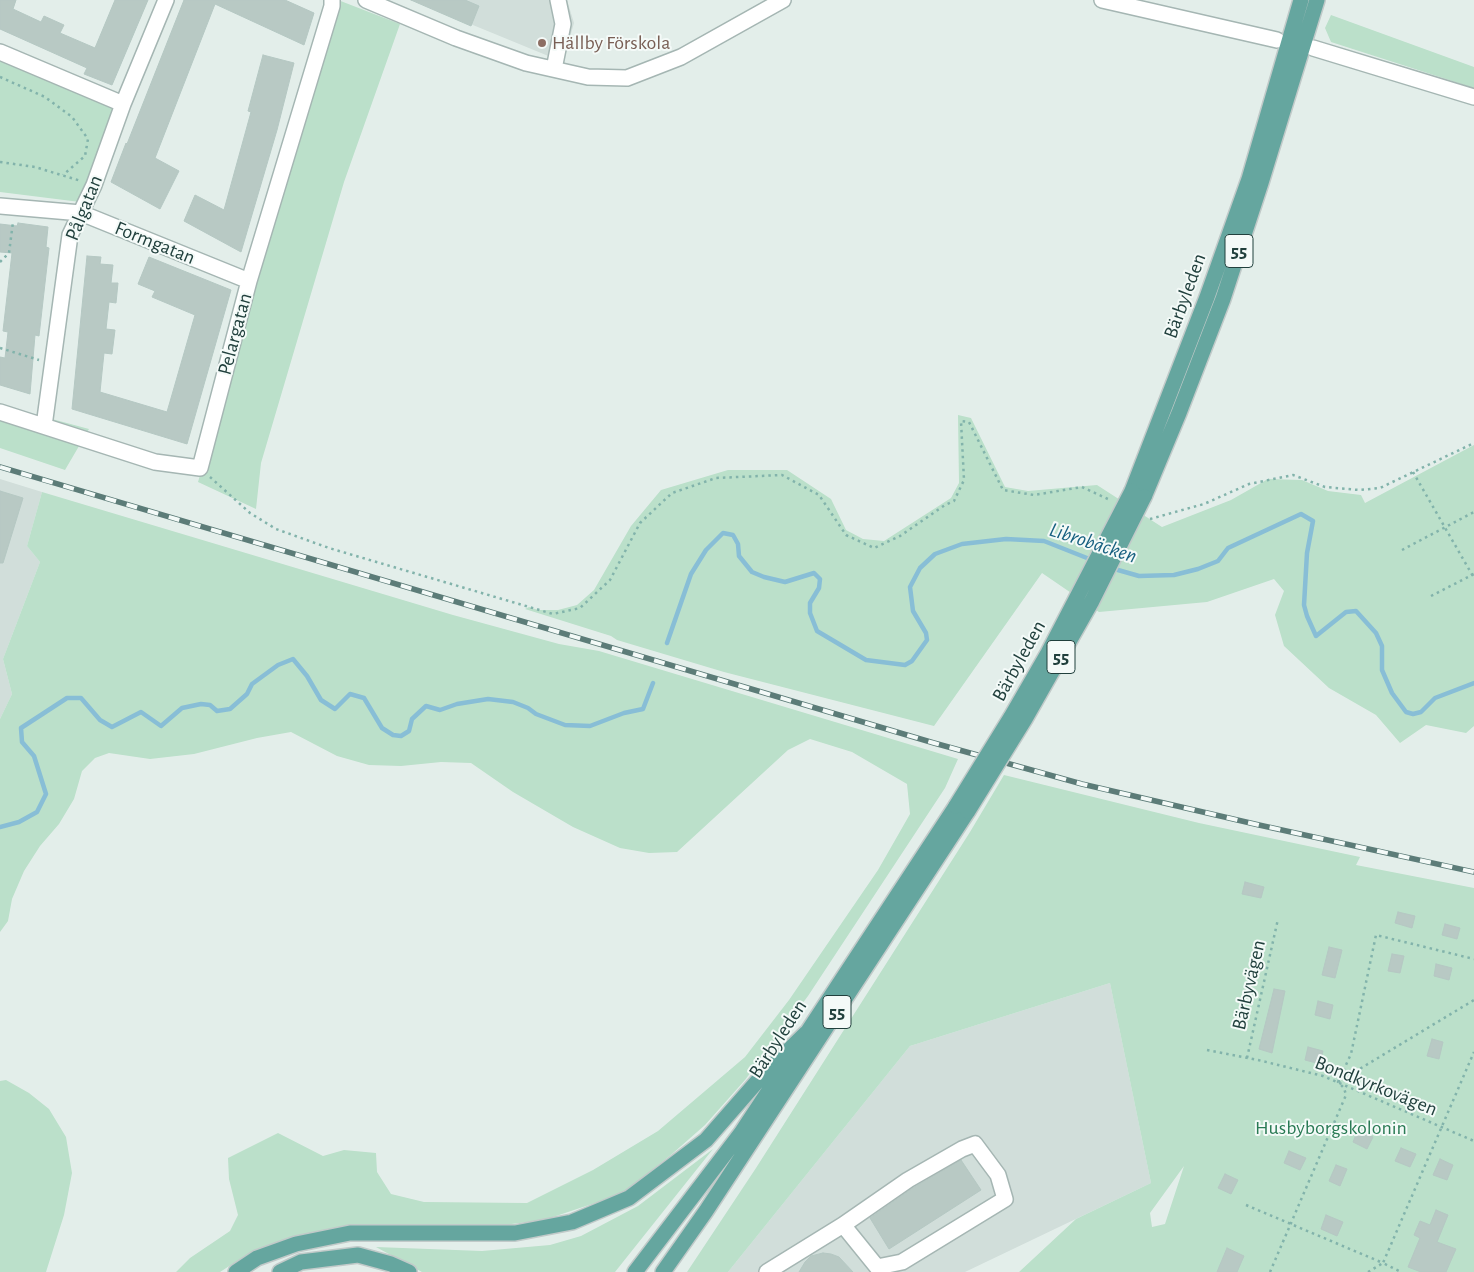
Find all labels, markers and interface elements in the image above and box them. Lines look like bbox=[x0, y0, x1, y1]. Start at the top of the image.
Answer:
place label: Hällby Förskola bbox=[552, 31, 670, 55]
marker: Hällby Förskola bbox=[536, 37, 548, 49]
street label: Pålgatan bbox=[60, 172, 108, 244]
street label: Formgatan bbox=[111, 216, 199, 270]
road number: 55 bbox=[1225, 235, 1253, 268]
street label: Bärbyleden bbox=[1159, 250, 1211, 342]
street label: Pelargatan bbox=[213, 290, 257, 378]
water label: Librobäcken bbox=[1046, 517, 1140, 569]
street label: Bärbyleden bbox=[987, 616, 1051, 706]
road number: 55 bbox=[1047, 640, 1075, 674]
street label: Bärbyvägen bbox=[1227, 938, 1271, 1032]
street label: Bärbyleden bbox=[744, 995, 812, 1083]
road number: 55 bbox=[823, 996, 851, 1028]
street label: Bondkyrkovägen bbox=[1311, 1051, 1441, 1121]
park label: Husbyborgskolonin bbox=[1255, 1116, 1407, 1140]

